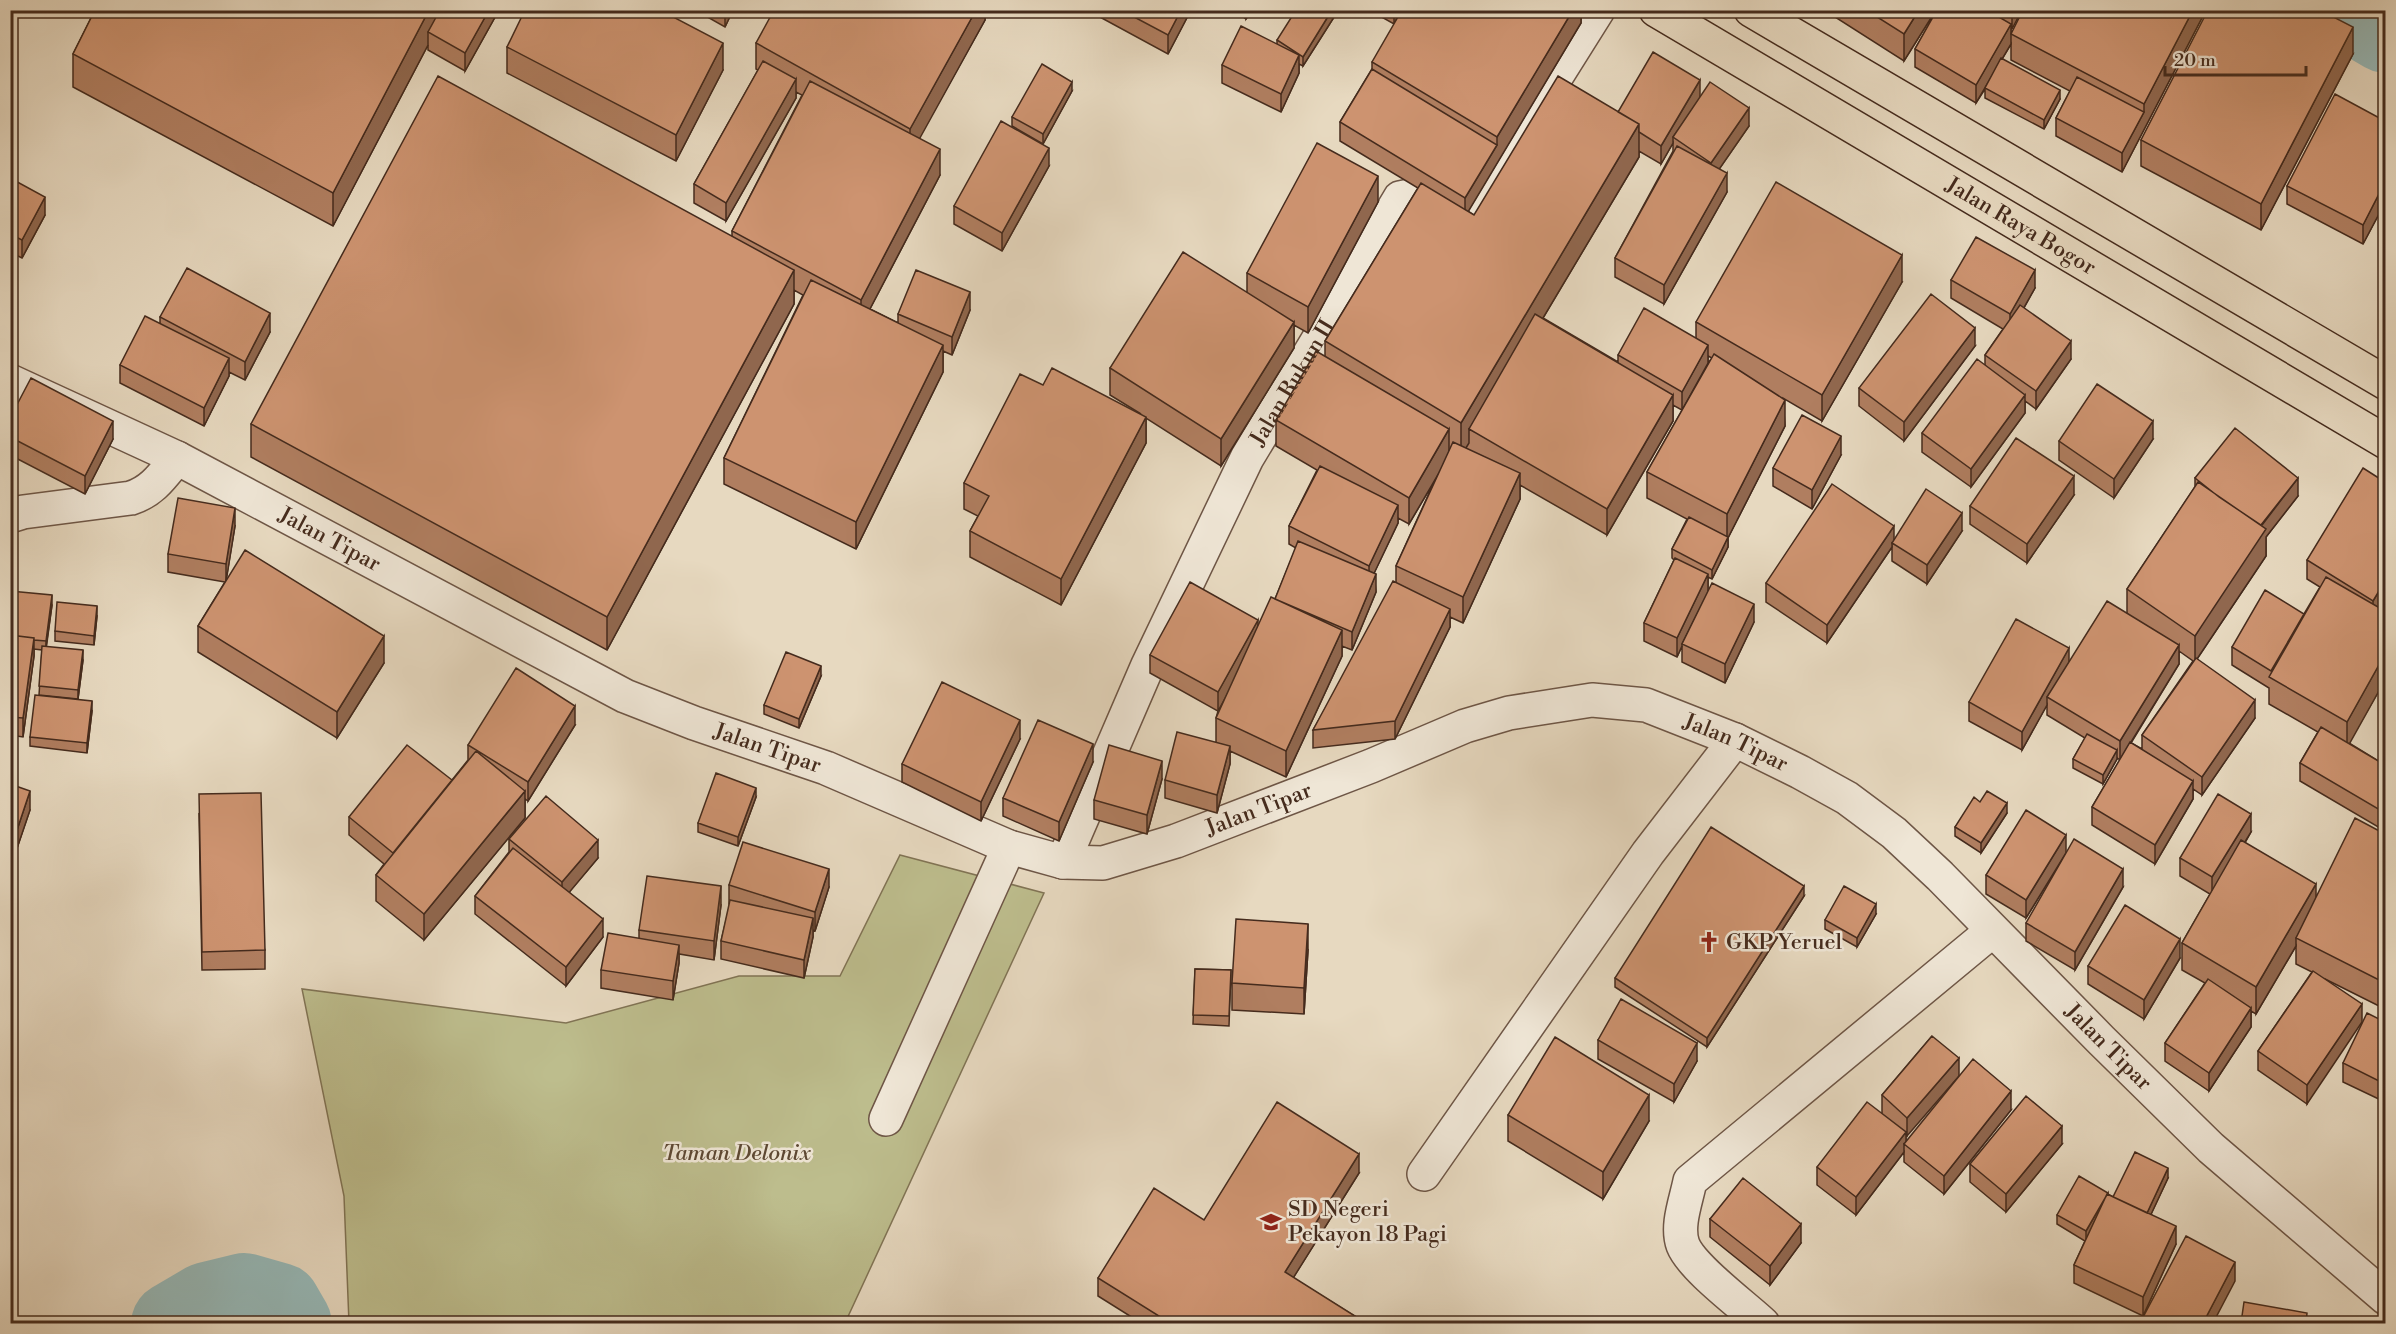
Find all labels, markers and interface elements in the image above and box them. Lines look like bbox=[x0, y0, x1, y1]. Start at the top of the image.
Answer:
scale bar bbox=[2165, 39, 2306, 77]
text: 20 m bbox=[2174, 49, 2216, 72]
street label: Jalan Raya Bogor bbox=[1940, 171, 2101, 281]
street label: Jalan Rukun II bbox=[1244, 314, 1341, 452]
street label: Jalan Tipar bbox=[273, 501, 386, 577]
street label: Jalan Tipar bbox=[1679, 707, 1793, 778]
street label: Jalan Tipar bbox=[709, 717, 825, 779]
street label: Jalan Tipar bbox=[1201, 777, 1316, 842]
place label: GKP Yeruel bbox=[1726, 929, 1843, 956]
church icon: GKP Yeruel bbox=[1697, 930, 1721, 954]
street label: Jalan Tipar bbox=[2059, 997, 2158, 1096]
park label: Taman Delonix bbox=[663, 1140, 811, 1167]
place label: SD Negeri Pekayon 18 Pagi bbox=[1288, 1196, 1447, 1248]
school or university icon: SD Negeri Pekayon 18 Pagi bbox=[1259, 1210, 1283, 1234]

